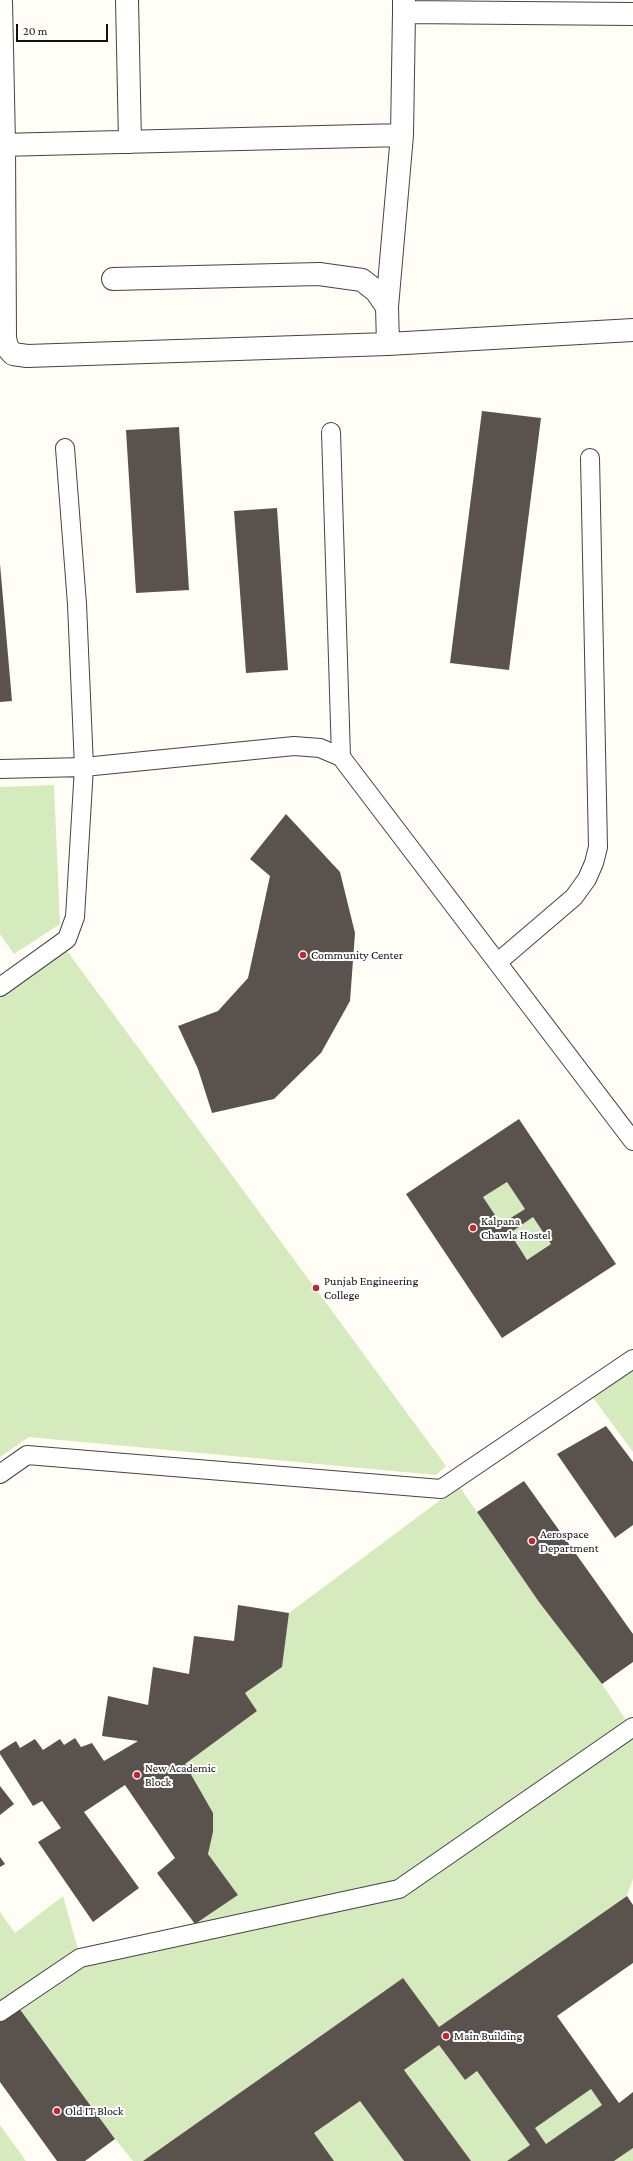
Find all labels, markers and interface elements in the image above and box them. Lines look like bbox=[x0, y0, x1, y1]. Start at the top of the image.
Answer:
scale bar bbox=[18, 16, 110, 42]
text: 20 m bbox=[23, 24, 47, 38]
place label: Community Center bbox=[311, 948, 403, 962]
marker: Community Center bbox=[298, 950, 308, 960]
place label: Kalpana Chawla Hostel bbox=[481, 1214, 551, 1242]
marker: Kalpana Chawla Hostel bbox=[468, 1223, 478, 1233]
place label: Punjab Engineering College bbox=[324, 1274, 418, 1302]
marker: Punjab Engineering College bbox=[311, 1283, 321, 1293]
place label: Aerospace Department bbox=[540, 1527, 599, 1555]
marker: Aerospace Department bbox=[527, 1536, 537, 1546]
place label: New Academic Block bbox=[145, 1761, 216, 1789]
marker: New Academic Block bbox=[132, 1770, 142, 1780]
place label: Main Building bbox=[454, 2029, 522, 2043]
marker: Main Building bbox=[441, 2031, 451, 2041]
place label: Old IT Block bbox=[65, 2104, 123, 2118]
marker: Old IT Block bbox=[52, 2106, 62, 2116]

